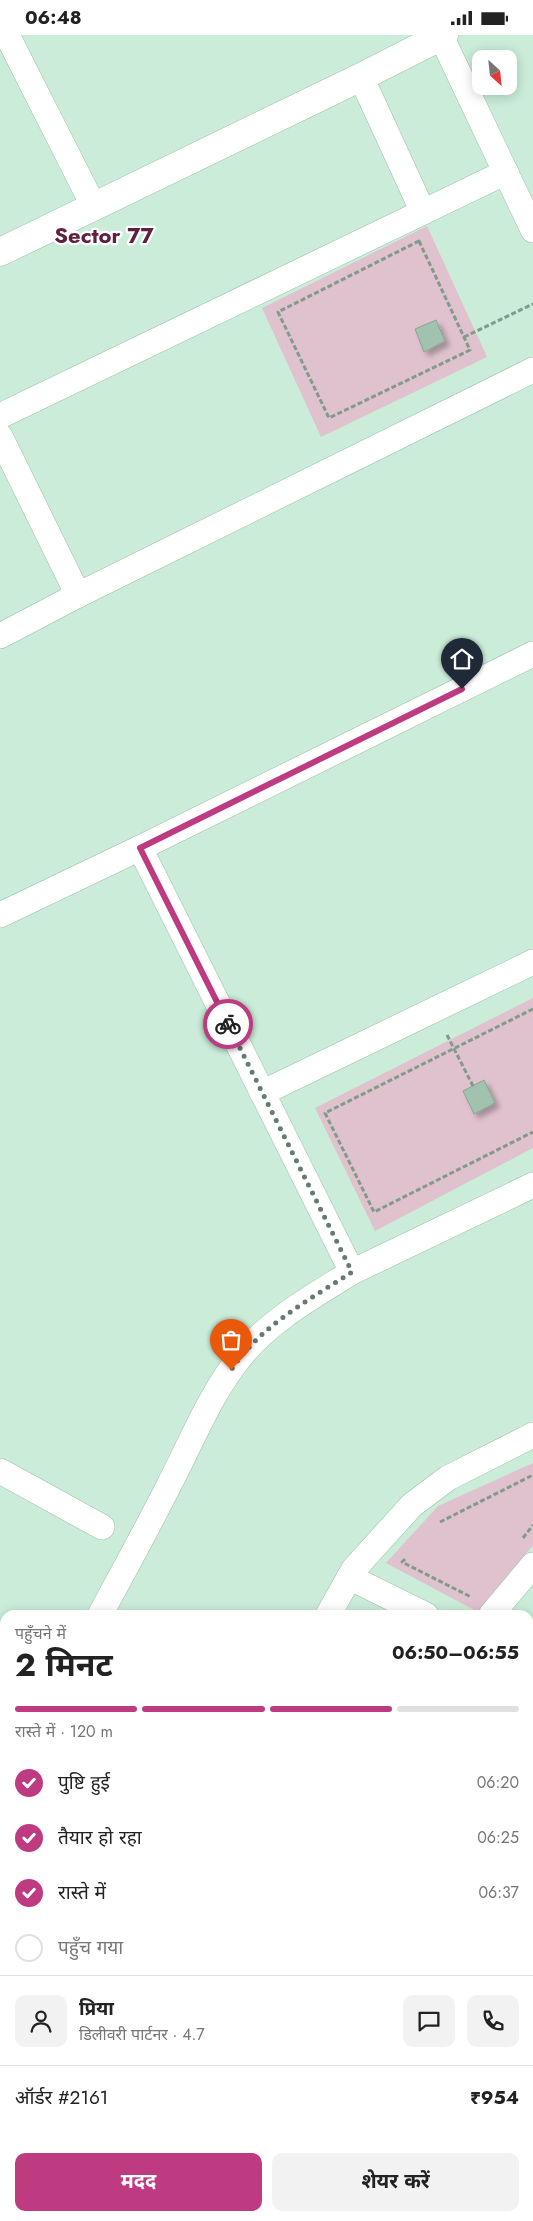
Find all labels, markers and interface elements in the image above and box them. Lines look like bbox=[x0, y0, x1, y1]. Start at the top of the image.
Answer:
text: 06:48 bbox=[25, 4, 82, 31]
north arrow bbox=[472, 50, 518, 95]
map controls bbox=[472, 50, 517, 95]
district label: Sector 77 bbox=[54, 219, 154, 251]
pin bbox=[441, 638, 483, 689]
icon: home bbox=[448, 645, 476, 673]
courier bbox=[203, 999, 253, 1049]
icon: bike bbox=[214, 1010, 242, 1038]
pin bbox=[210, 1319, 252, 1370]
icon: bag bbox=[217, 1326, 245, 1354]
text: पहुँचने में bbox=[15, 1622, 66, 1645]
text: 06:50–06:55 bbox=[392, 1639, 519, 1666]
text: 2 मिनट bbox=[15, 1642, 113, 1688]
text: रास्ते में · 120 m bbox=[15, 1720, 113, 1743]
icon: check bbox=[15, 1769, 43, 1797]
text: पुष्टि हुई bbox=[58, 1769, 110, 1796]
text: 06:20 bbox=[477, 1771, 519, 1794]
icon: check bbox=[15, 1824, 43, 1852]
text: तैयार हो रहा bbox=[58, 1824, 142, 1851]
text: 06:25 bbox=[477, 1826, 519, 1849]
icon: check bbox=[15, 1879, 43, 1907]
text: रास्ते में bbox=[58, 1879, 106, 1906]
text: 06:37 bbox=[478, 1881, 519, 1904]
text: पहुँच गया bbox=[58, 1934, 123, 1961]
button: person bbox=[15, 1995, 67, 2047]
text: प्रिया bbox=[79, 1995, 114, 2022]
button: chat bbox=[403, 1995, 455, 2047]
button: phone bbox=[467, 1995, 519, 2047]
text: डिलीवरी पार्टनर · 4.7 bbox=[79, 2023, 205, 2046]
text: ऑर्डर #2161 bbox=[15, 2084, 108, 2111]
text: ₹954 bbox=[470, 2084, 519, 2111]
button: मदद bbox=[15, 2153, 262, 2211]
button: शेयर करें bbox=[272, 2153, 519, 2211]

